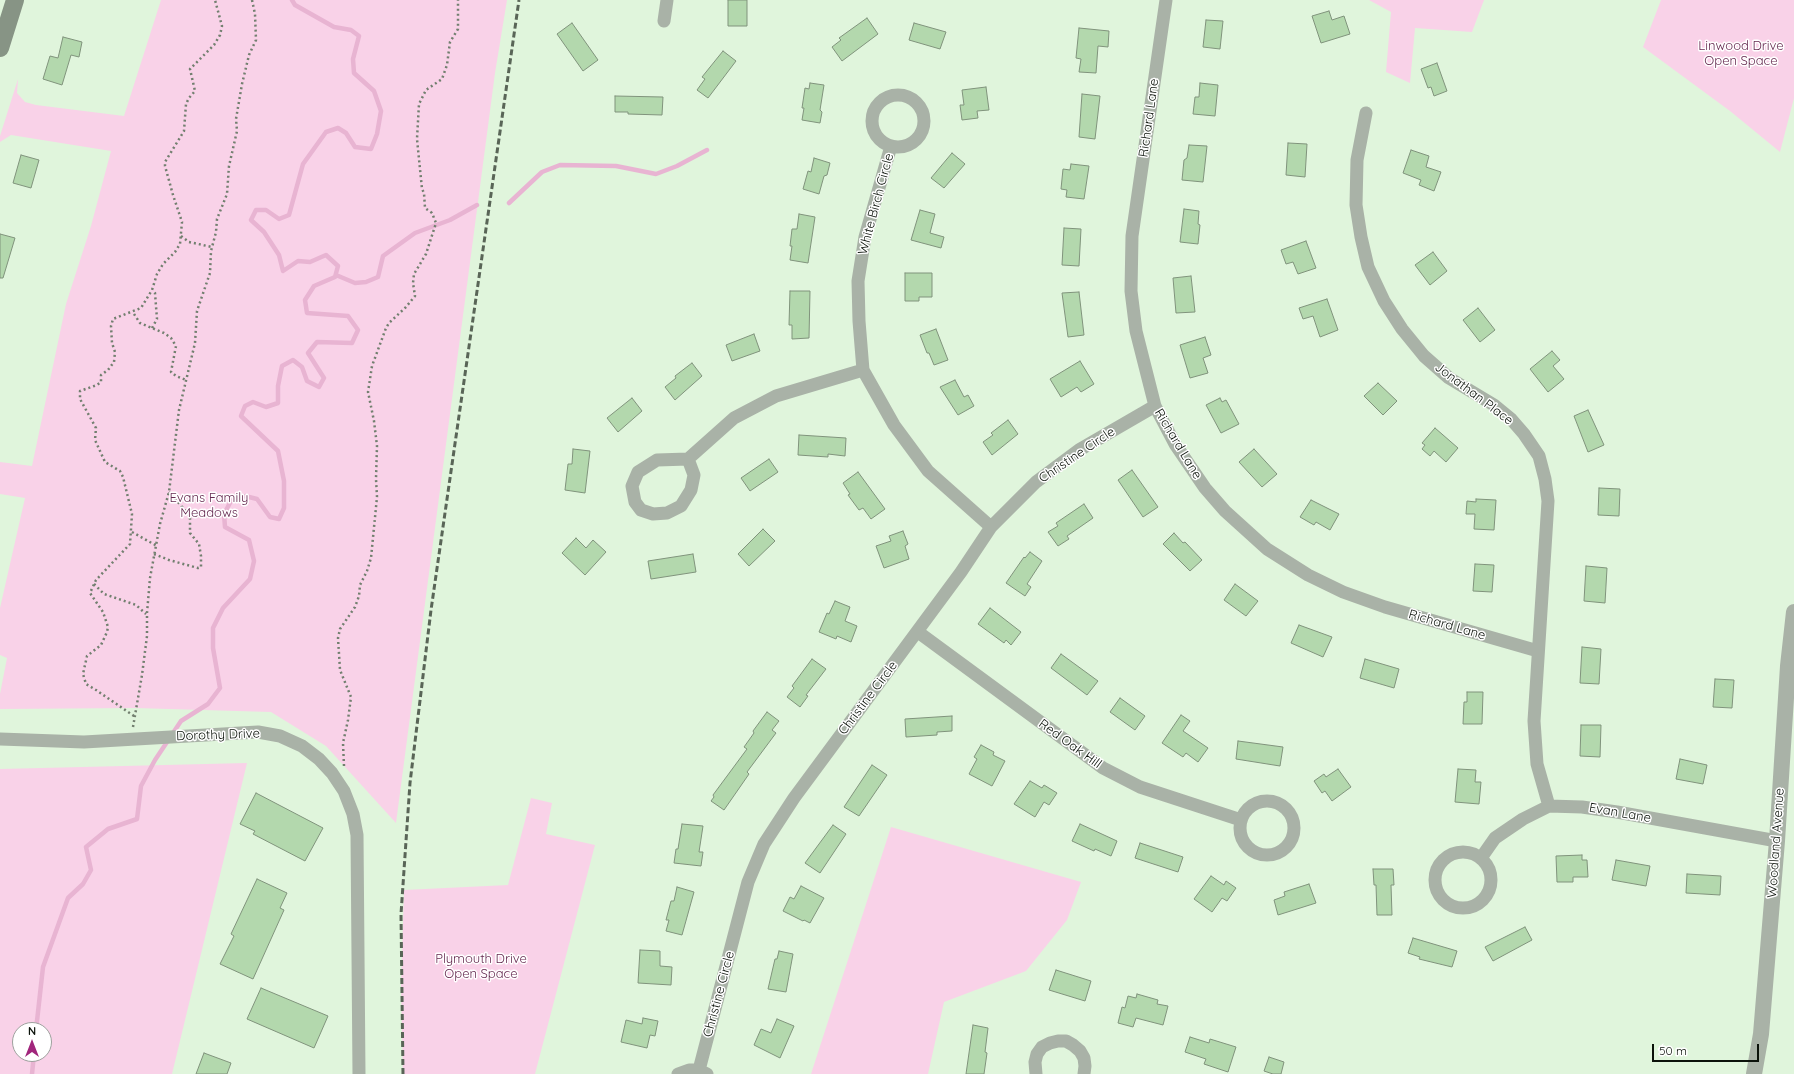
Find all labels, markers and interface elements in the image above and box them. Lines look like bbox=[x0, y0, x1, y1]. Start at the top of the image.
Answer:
park label: Linwood Drive Open Space bbox=[1698, 38, 1784, 69]
street label: Richard Lane bbox=[1136, 78, 1162, 158]
street label: White Birch Circle bbox=[855, 152, 897, 256]
street label: Jonathan Place bbox=[1432, 359, 1516, 429]
street label: Richard Lane bbox=[1151, 406, 1205, 482]
street label: Christine Circle bbox=[1036, 424, 1118, 486]
park label: Evans Family Meadows bbox=[170, 490, 248, 521]
street label: Richard Lane bbox=[1407, 607, 1487, 643]
street label: Christine Circle bbox=[835, 658, 901, 738]
street label: Red Oak Hill bbox=[1036, 716, 1104, 772]
street label: Dorothy Drive bbox=[176, 726, 260, 744]
street label: Woodland Avenue bbox=[1764, 787, 1788, 899]
street label: Evan Lane bbox=[1588, 800, 1652, 826]
street label: Christine Circle bbox=[700, 949, 738, 1039]
park label: Plymouth Drive Open Space bbox=[435, 951, 527, 982]
north arrow bbox=[12, 1022, 52, 1062]
text: N bbox=[28, 1024, 36, 1038]
scale bar bbox=[1654, 1036, 1761, 1062]
text: 50 m bbox=[1659, 1043, 1687, 1058]

